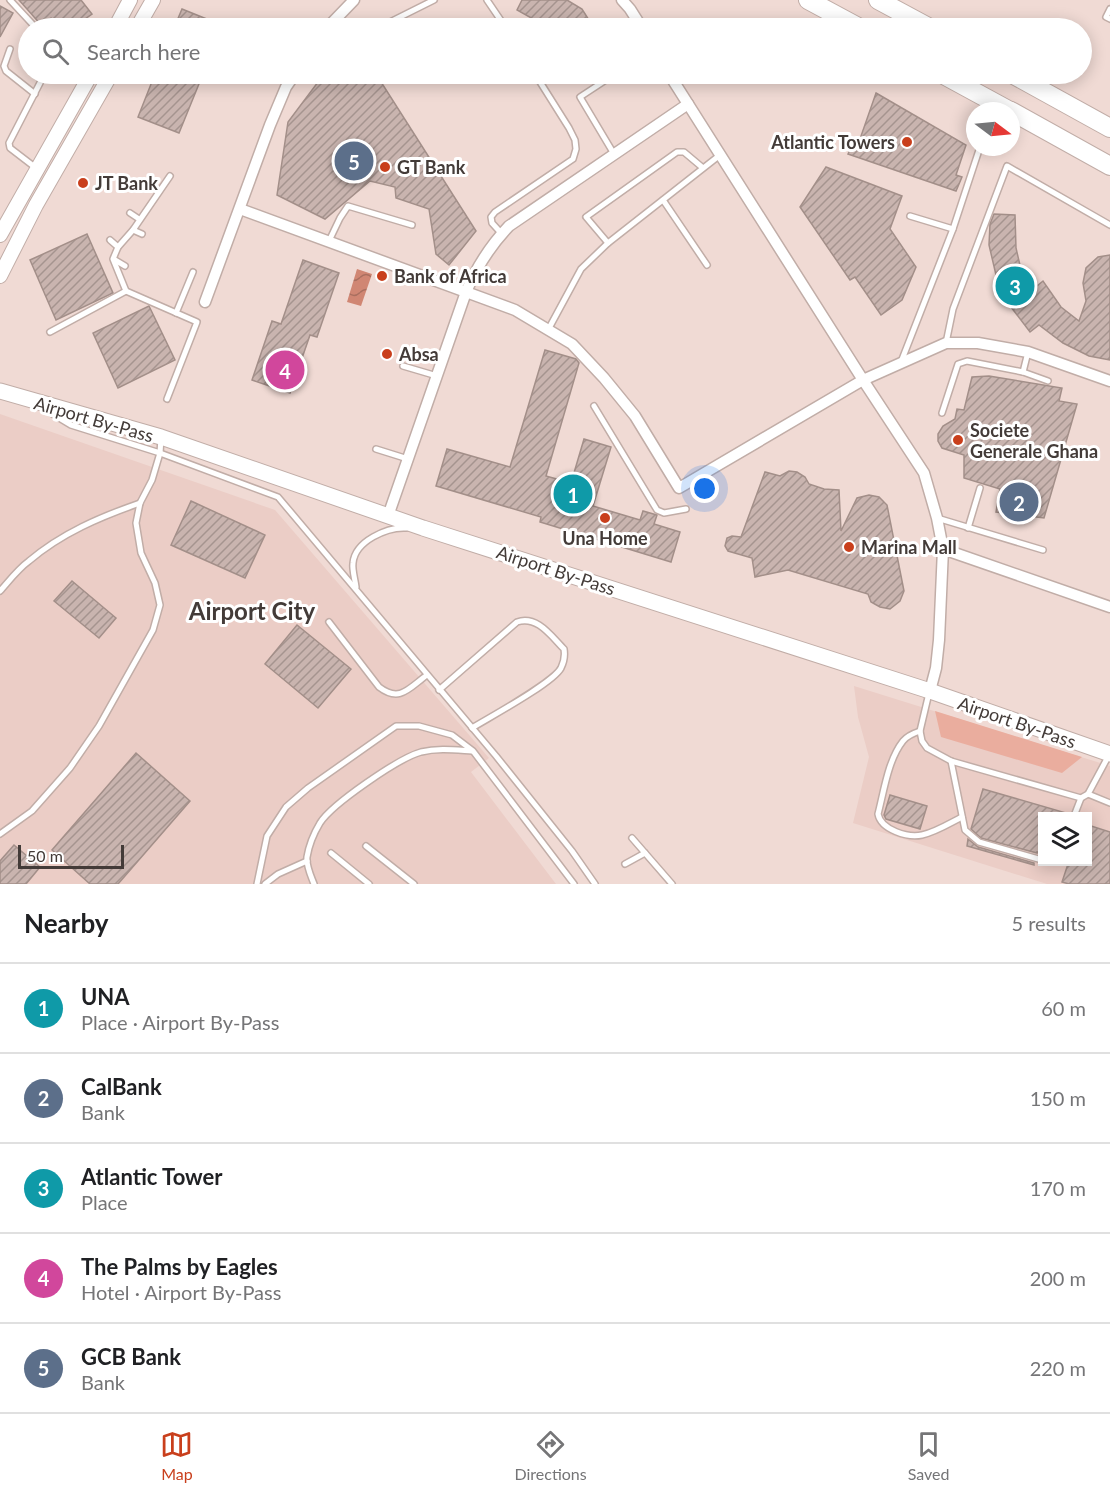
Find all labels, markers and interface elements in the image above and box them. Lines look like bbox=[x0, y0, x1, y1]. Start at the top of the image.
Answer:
search box bbox=[18, 18, 1092, 84]
icon: search bbox=[39, 35, 72, 68]
text: Search here bbox=[87, 38, 200, 65]
north arrow bbox=[966, 102, 1020, 156]
place label: Atlantic Towers bbox=[770, 131, 895, 153]
marker: Atlantic Towers bbox=[900, 135, 914, 149]
pin: 5 bbox=[334, 138, 374, 184]
place label: GT Bank bbox=[397, 156, 466, 178]
marker: GT Bank bbox=[378, 160, 392, 174]
place label: JT Bank bbox=[95, 172, 158, 194]
marker: JT Bank bbox=[76, 176, 90, 190]
pin: 3 bbox=[996, 264, 1034, 308]
place label: Bank of Africa bbox=[394, 265, 507, 287]
marker: Bank of Africa bbox=[375, 269, 389, 283]
place label: Absa bbox=[398, 343, 439, 365]
marker: Absa bbox=[380, 347, 394, 361]
pin: 4 bbox=[266, 348, 304, 392]
street label: Airport By-Pass bbox=[32, 391, 157, 447]
place label: Societe Generale Ghana bbox=[970, 419, 1098, 462]
marker: Societe Generale Ghana bbox=[951, 433, 965, 447]
pin: 1 bbox=[554, 472, 592, 516]
your location bbox=[690, 474, 719, 503]
pin: 2 bbox=[1000, 480, 1038, 524]
marker: Una Home bbox=[598, 511, 612, 525]
place label: Una Home bbox=[562, 527, 648, 549]
place label: Marina Mall bbox=[861, 536, 957, 558]
street label: Airport By-Pass bbox=[494, 540, 618, 600]
marker: Marina Mall bbox=[842, 540, 856, 554]
district label: Airport City bbox=[188, 596, 316, 625]
street label: Airport By-Pass bbox=[955, 692, 1079, 753]
map controls bbox=[1038, 812, 1092, 866]
button: layers bbox=[1038, 812, 1092, 866]
scale bar bbox=[18, 842, 124, 870]
text: 50 m bbox=[27, 846, 63, 865]
text: Nearby bbox=[24, 907, 109, 939]
text: 5 results bbox=[1011, 911, 1086, 935]
text: UNA bbox=[81, 983, 130, 1010]
text: 1 bbox=[38, 996, 49, 1020]
text: 60 m bbox=[1041, 996, 1086, 1020]
text: Place · Airport By-Pass bbox=[81, 1010, 279, 1034]
text: CalBank bbox=[81, 1073, 162, 1100]
text: 2 bbox=[38, 1086, 49, 1110]
text: 150 m bbox=[1030, 1086, 1086, 1110]
text: Bank bbox=[81, 1100, 125, 1124]
text: Atlantic Tower bbox=[81, 1163, 223, 1190]
text: 3 bbox=[38, 1176, 49, 1200]
text: 170 m bbox=[1030, 1176, 1086, 1200]
text: Place bbox=[81, 1190, 128, 1214]
text: The Palms by Eagles bbox=[81, 1253, 278, 1280]
text: 4 bbox=[38, 1266, 49, 1290]
text: 200 m bbox=[1030, 1266, 1086, 1290]
text: Hotel · Airport By-Pass bbox=[81, 1280, 281, 1304]
text: GCB Bank bbox=[81, 1343, 181, 1370]
text: 5 bbox=[38, 1356, 49, 1380]
text: 220 m bbox=[1030, 1356, 1086, 1380]
text: Bank bbox=[81, 1370, 125, 1394]
tab: Map bbox=[160, 1428, 193, 1483]
tab: Directions bbox=[514, 1428, 587, 1483]
tab: Saved bbox=[908, 1428, 949, 1483]

